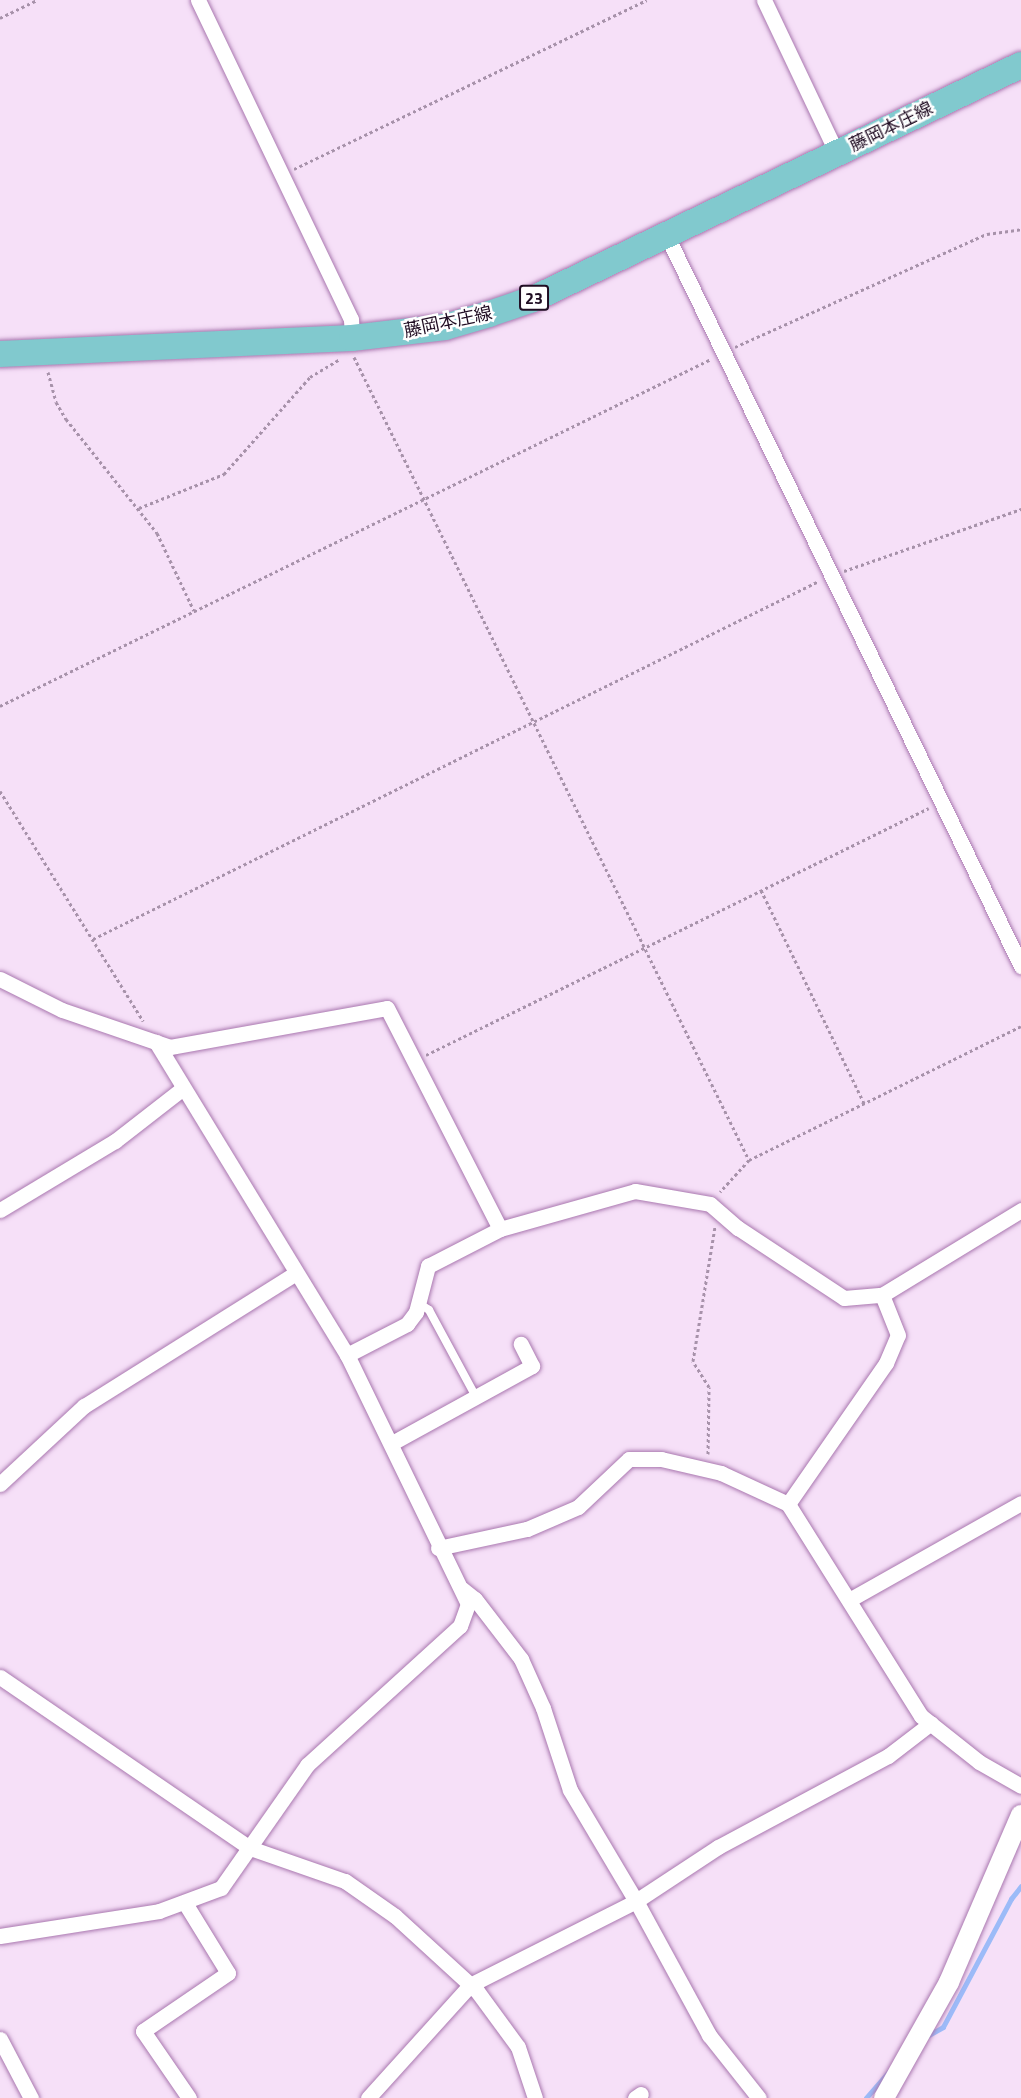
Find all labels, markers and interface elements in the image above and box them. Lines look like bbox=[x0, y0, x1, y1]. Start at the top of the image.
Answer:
street label: 藤岡本庄線 bbox=[846, 98, 936, 156]
road number: 23 bbox=[519, 285, 549, 311]
street label: 藤岡本庄線 bbox=[402, 302, 494, 342]

